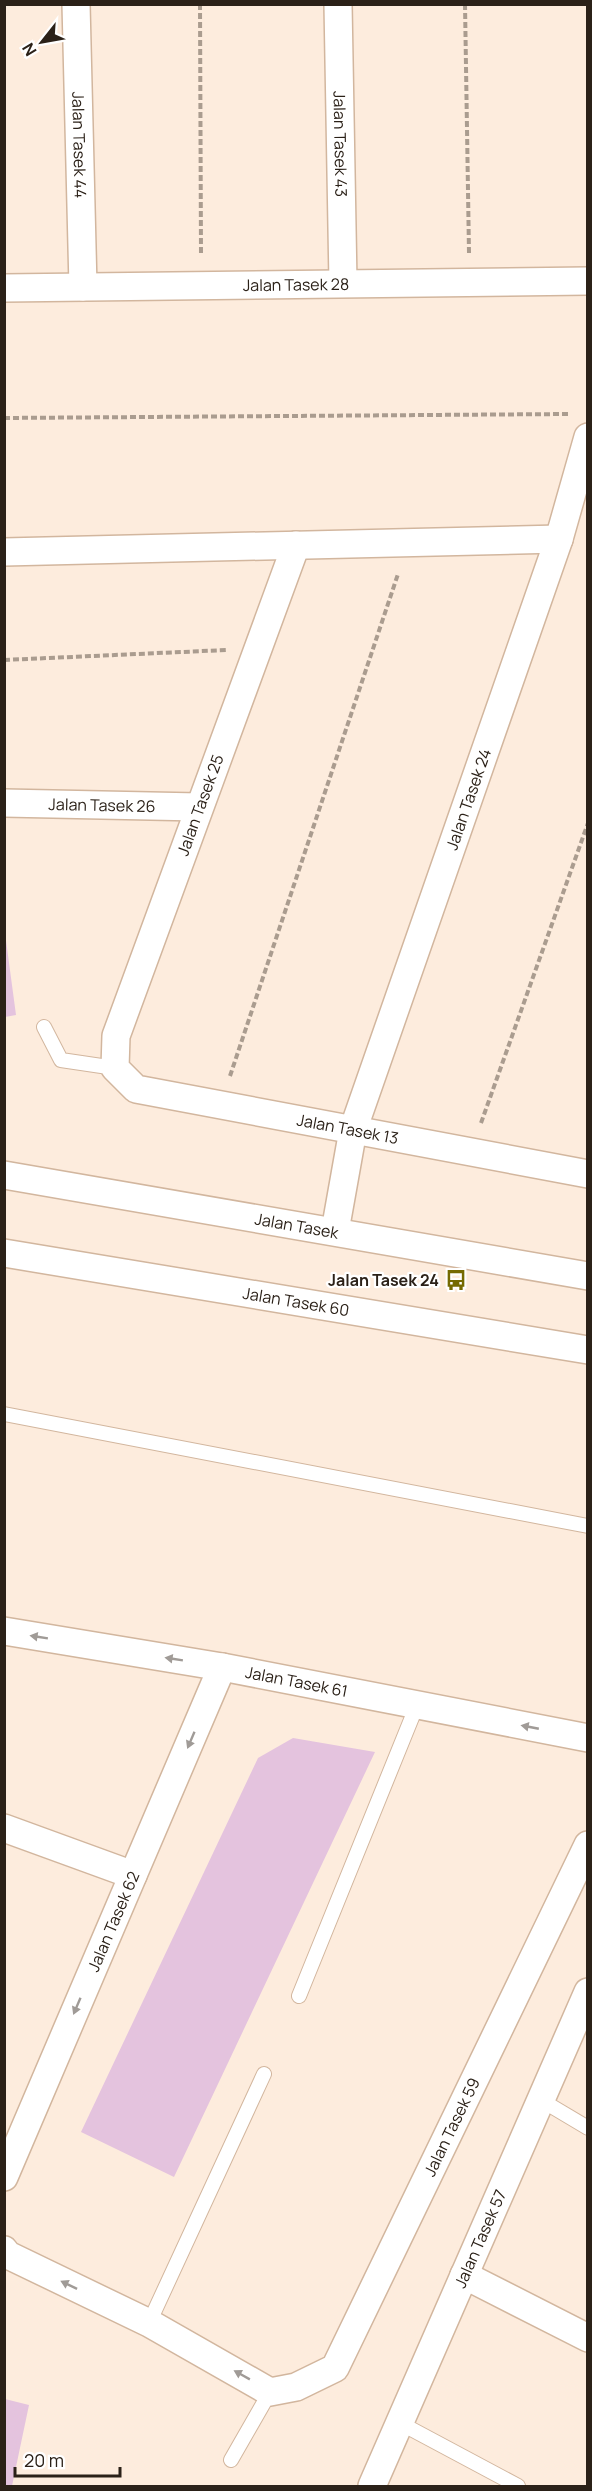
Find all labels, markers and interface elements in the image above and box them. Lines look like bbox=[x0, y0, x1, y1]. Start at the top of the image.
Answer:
north arrow bbox=[12, 12, 72, 72]
text: N bbox=[17, 39, 42, 60]
street label: Jalan Tasek 44 bbox=[67, 91, 92, 199]
street label: Jalan Tasek 43 bbox=[329, 91, 352, 197]
street label: Jalan Tasek 28 bbox=[243, 273, 349, 296]
street label: Jalan Tasek 24 bbox=[440, 745, 496, 853]
street label: Jalan Tasek 25 bbox=[172, 751, 228, 859]
street label: Jalan Tasek 26 bbox=[48, 793, 156, 817]
street label: Jalan Tasek 13 bbox=[295, 1108, 400, 1149]
street label: Jalan Tasek bbox=[253, 1208, 341, 1244]
bus stop icon: Jalan Tasek 24 bbox=[444, 1268, 468, 1292]
place label: Jalan Tasek 24 bbox=[328, 1269, 439, 1291]
street label: Jalan Tasek 60 bbox=[241, 1282, 351, 1321]
one-way arrow bbox=[30, 1632, 49, 1641]
one-way arrow bbox=[164, 1654, 183, 1663]
street label: Jalan Tasek 61 bbox=[244, 1661, 350, 1702]
one-way arrow bbox=[520, 1722, 539, 1731]
one-way arrow bbox=[186, 1732, 196, 1750]
street label: Jalan Tasek 62 bbox=[82, 1868, 144, 1975]
one-way arrow bbox=[73, 1998, 82, 2015]
street label: Jalan Tasek 59 bbox=[418, 2074, 485, 2180]
street label: Jalan Tasek 57 bbox=[449, 2186, 511, 2291]
one-way arrow bbox=[61, 2280, 78, 2289]
one-way arrow bbox=[234, 2370, 250, 2381]
scale bar bbox=[15, 2440, 120, 2478]
text: 20 m bbox=[24, 2448, 64, 2472]

